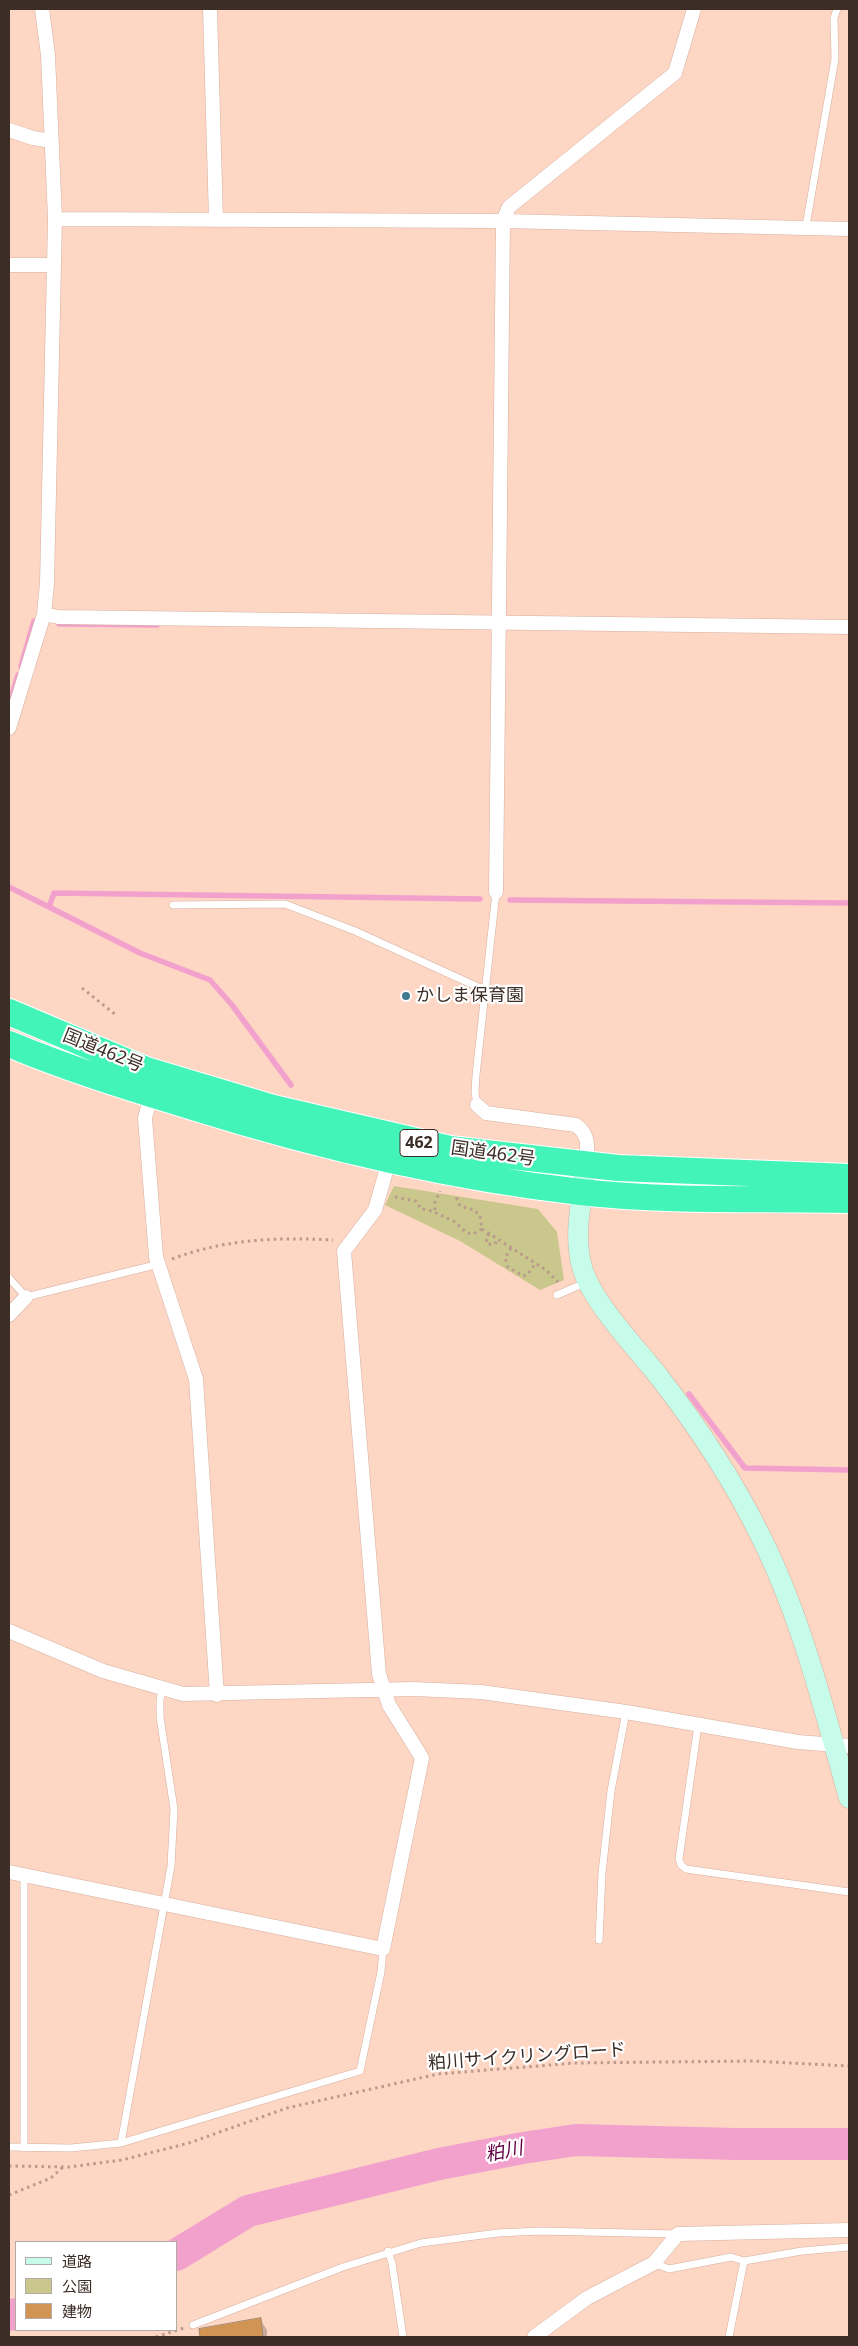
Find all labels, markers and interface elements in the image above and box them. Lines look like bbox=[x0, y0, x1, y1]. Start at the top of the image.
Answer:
place label: かしま保育園 bbox=[416, 985, 524, 1007]
marker: かしま保育園 bbox=[400, 990, 412, 1002]
street label: 国道462号 bbox=[60, 1025, 146, 1077]
road number: 462 bbox=[400, 1130, 438, 1156]
street label: 国道462号 bbox=[449, 1137, 537, 1171]
street label: 粕川サイクリングロード bbox=[427, 2039, 627, 2075]
water label: 粕川 bbox=[483, 2137, 525, 2167]
legend bbox=[15, 2241, 178, 2331]
text: 道路 bbox=[62, 2251, 92, 2271]
text: 公園 bbox=[62, 2276, 92, 2296]
text: 建物 bbox=[62, 2301, 92, 2321]

